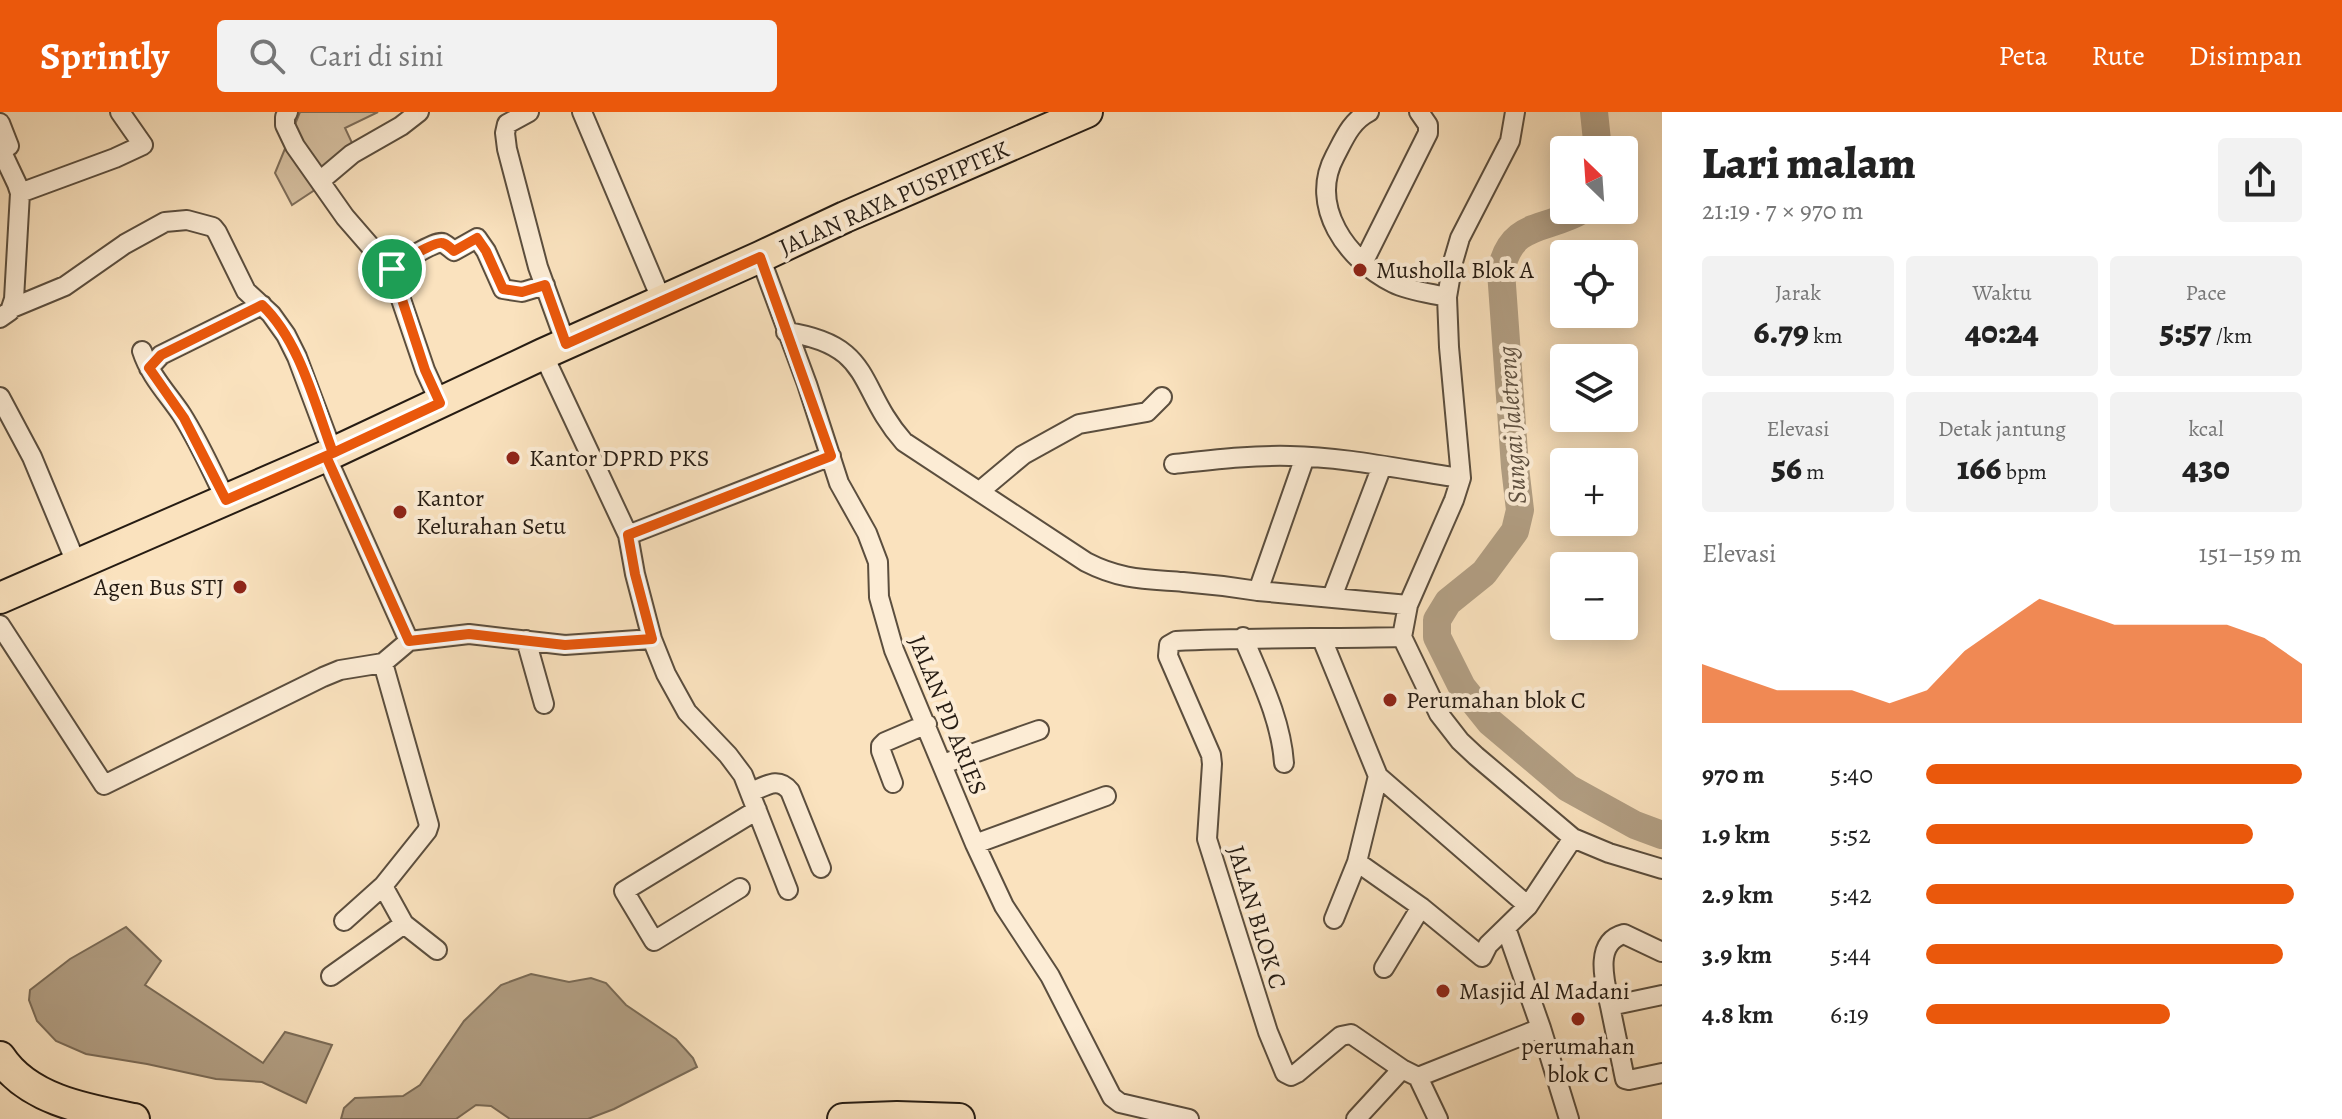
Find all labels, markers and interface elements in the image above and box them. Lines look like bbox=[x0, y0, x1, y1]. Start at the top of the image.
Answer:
search box bbox=[217, 20, 777, 92]
text: Sprintly bbox=[40, 30, 169, 82]
icon: search bbox=[245, 34, 289, 78]
text: Cari di sini bbox=[309, 36, 444, 76]
text: Peta bbox=[1999, 37, 2048, 75]
text: Rute bbox=[2092, 37, 2145, 75]
text: Disimpan bbox=[2189, 37, 2302, 75]
street label: JALAN RAYA PUSPIPTEK bbox=[774, 133, 1014, 263]
text: Lari malam bbox=[1702, 133, 1916, 193]
north arrow bbox=[1550, 136, 1638, 224]
map controls bbox=[1550, 136, 1638, 640]
button: share bbox=[2218, 138, 2302, 222]
text: 21:19 · 7 × 970 m bbox=[1702, 193, 1863, 228]
pin bbox=[358, 235, 426, 303]
button: locate bbox=[1550, 240, 1638, 328]
icon: arrive bbox=[370, 247, 414, 291]
place label: Musholla Blok A bbox=[1376, 254, 1535, 286]
marker: Musholla Blok A bbox=[1351, 261, 1369, 279]
text: Jarak bbox=[1775, 278, 1821, 308]
text: Waktu bbox=[1972, 278, 2032, 308]
text: Pace bbox=[2186, 278, 2226, 308]
text: 6.79 bbox=[1754, 308, 1809, 355]
text: 40:24 bbox=[1965, 308, 2039, 355]
text: 5:57 bbox=[2160, 308, 2211, 355]
text: km bbox=[1809, 321, 1842, 351]
text: /km bbox=[2211, 321, 2252, 351]
water label: Sungai Jaletreng bbox=[1489, 344, 1535, 505]
button: layers bbox=[1550, 344, 1638, 432]
text: Elevasi bbox=[1767, 414, 1829, 444]
text: Detak jantung bbox=[1938, 414, 2066, 444]
text: kcal bbox=[2188, 414, 2224, 444]
place label: Kantor DPRD PKS bbox=[529, 442, 709, 474]
text: 56 bbox=[1771, 444, 1802, 491]
text: 166 bbox=[1957, 444, 2001, 491]
text: 430 bbox=[2182, 444, 2230, 491]
button: + bbox=[1550, 448, 1638, 536]
marker: Kantor DPRD PKS bbox=[504, 449, 522, 467]
text: m bbox=[1802, 457, 1825, 487]
text: bpm bbox=[2001, 457, 2047, 487]
place label: Kantor Kelurahan Setu bbox=[416, 482, 566, 542]
marker: Kantor Kelurahan Setu bbox=[391, 503, 409, 521]
text: Elevasi bbox=[1702, 536, 1776, 571]
text: 151–159 m bbox=[2199, 536, 2302, 571]
button: − bbox=[1550, 552, 1638, 640]
place label: Agen Bus STJ bbox=[93, 571, 224, 603]
marker: Agen Bus STJ bbox=[231, 578, 249, 596]
street label: JALAN PD ARIES bbox=[901, 630, 995, 800]
place label: Perumahan blok C bbox=[1406, 684, 1586, 716]
marker: Perumahan blok C bbox=[1381, 691, 1399, 709]
text: 970 m bbox=[1702, 757, 1765, 792]
text: 5:40 bbox=[1830, 757, 1873, 792]
text: 1.9 km bbox=[1702, 817, 1770, 852]
text: 5:52 bbox=[1830, 817, 1871, 852]
street label: JALAN BLOK C bbox=[1220, 841, 1294, 993]
text: 2.9 km bbox=[1702, 877, 1774, 912]
text: 5:42 bbox=[1830, 877, 1872, 912]
text: 3.9 km bbox=[1702, 937, 1772, 972]
text: 5:44 bbox=[1830, 937, 1871, 972]
place label: Masjid Al Madani bbox=[1459, 975, 1630, 1007]
marker: Masjid Al Madani bbox=[1434, 982, 1452, 1000]
text: 4.8 km bbox=[1702, 997, 1774, 1032]
text: 6:19 bbox=[1830, 997, 1869, 1032]
marker: perumahan blok C bbox=[1569, 1010, 1587, 1028]
place label: perumahan blok C bbox=[1521, 1030, 1635, 1090]

